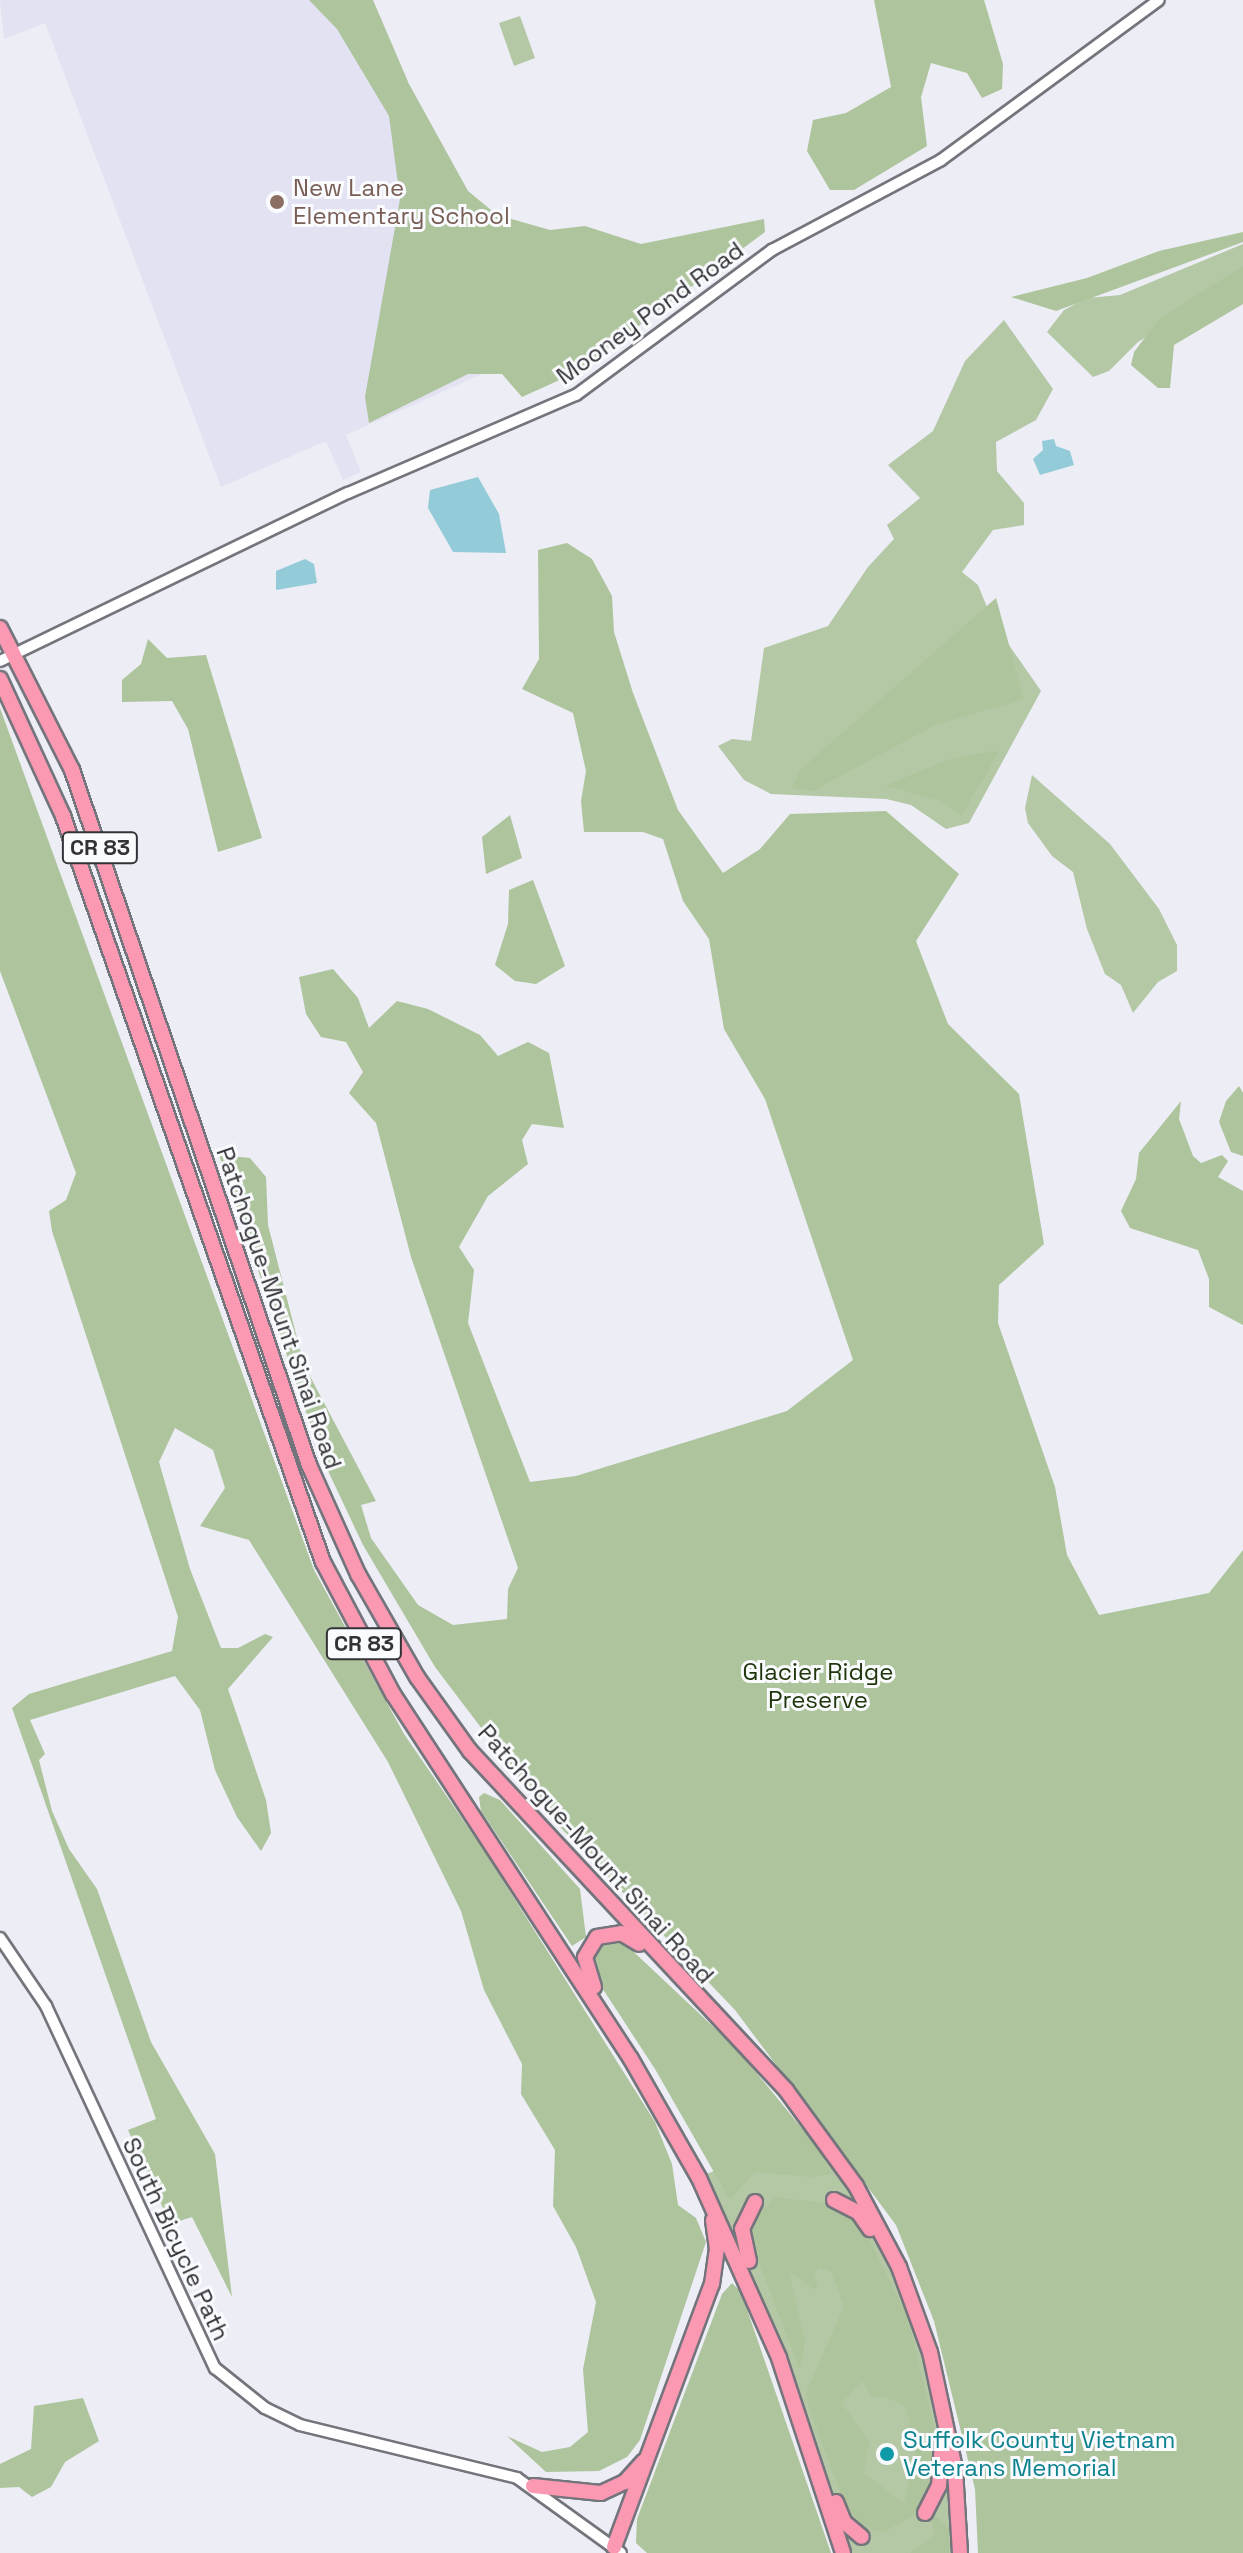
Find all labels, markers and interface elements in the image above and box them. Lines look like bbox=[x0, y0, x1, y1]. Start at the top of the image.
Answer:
place label: New Lane Elementary School bbox=[293, 174, 510, 230]
marker: New Lane Elementary School bbox=[268, 193, 286, 211]
street label: Mooney Pond Road bbox=[551, 235, 749, 391]
road number: CR 83 bbox=[60, 830, 140, 866]
street label: Patchogue-Mount Sinai Road bbox=[210, 1143, 348, 1473]
road number: CR 83 bbox=[324, 1626, 404, 1662]
park label: Glacier Ridge Preserve bbox=[743, 1658, 893, 1714]
street label: Patchogue-Mount Sinai Road bbox=[472, 1718, 720, 1990]
street label: South Bicycle Path bbox=[116, 2133, 236, 2345]
place label: Suffolk County Vietnam Veterans Memorial bbox=[903, 2426, 1176, 2482]
marker: Suffolk County Vietnam Veterans Memorial bbox=[878, 2445, 896, 2463]

